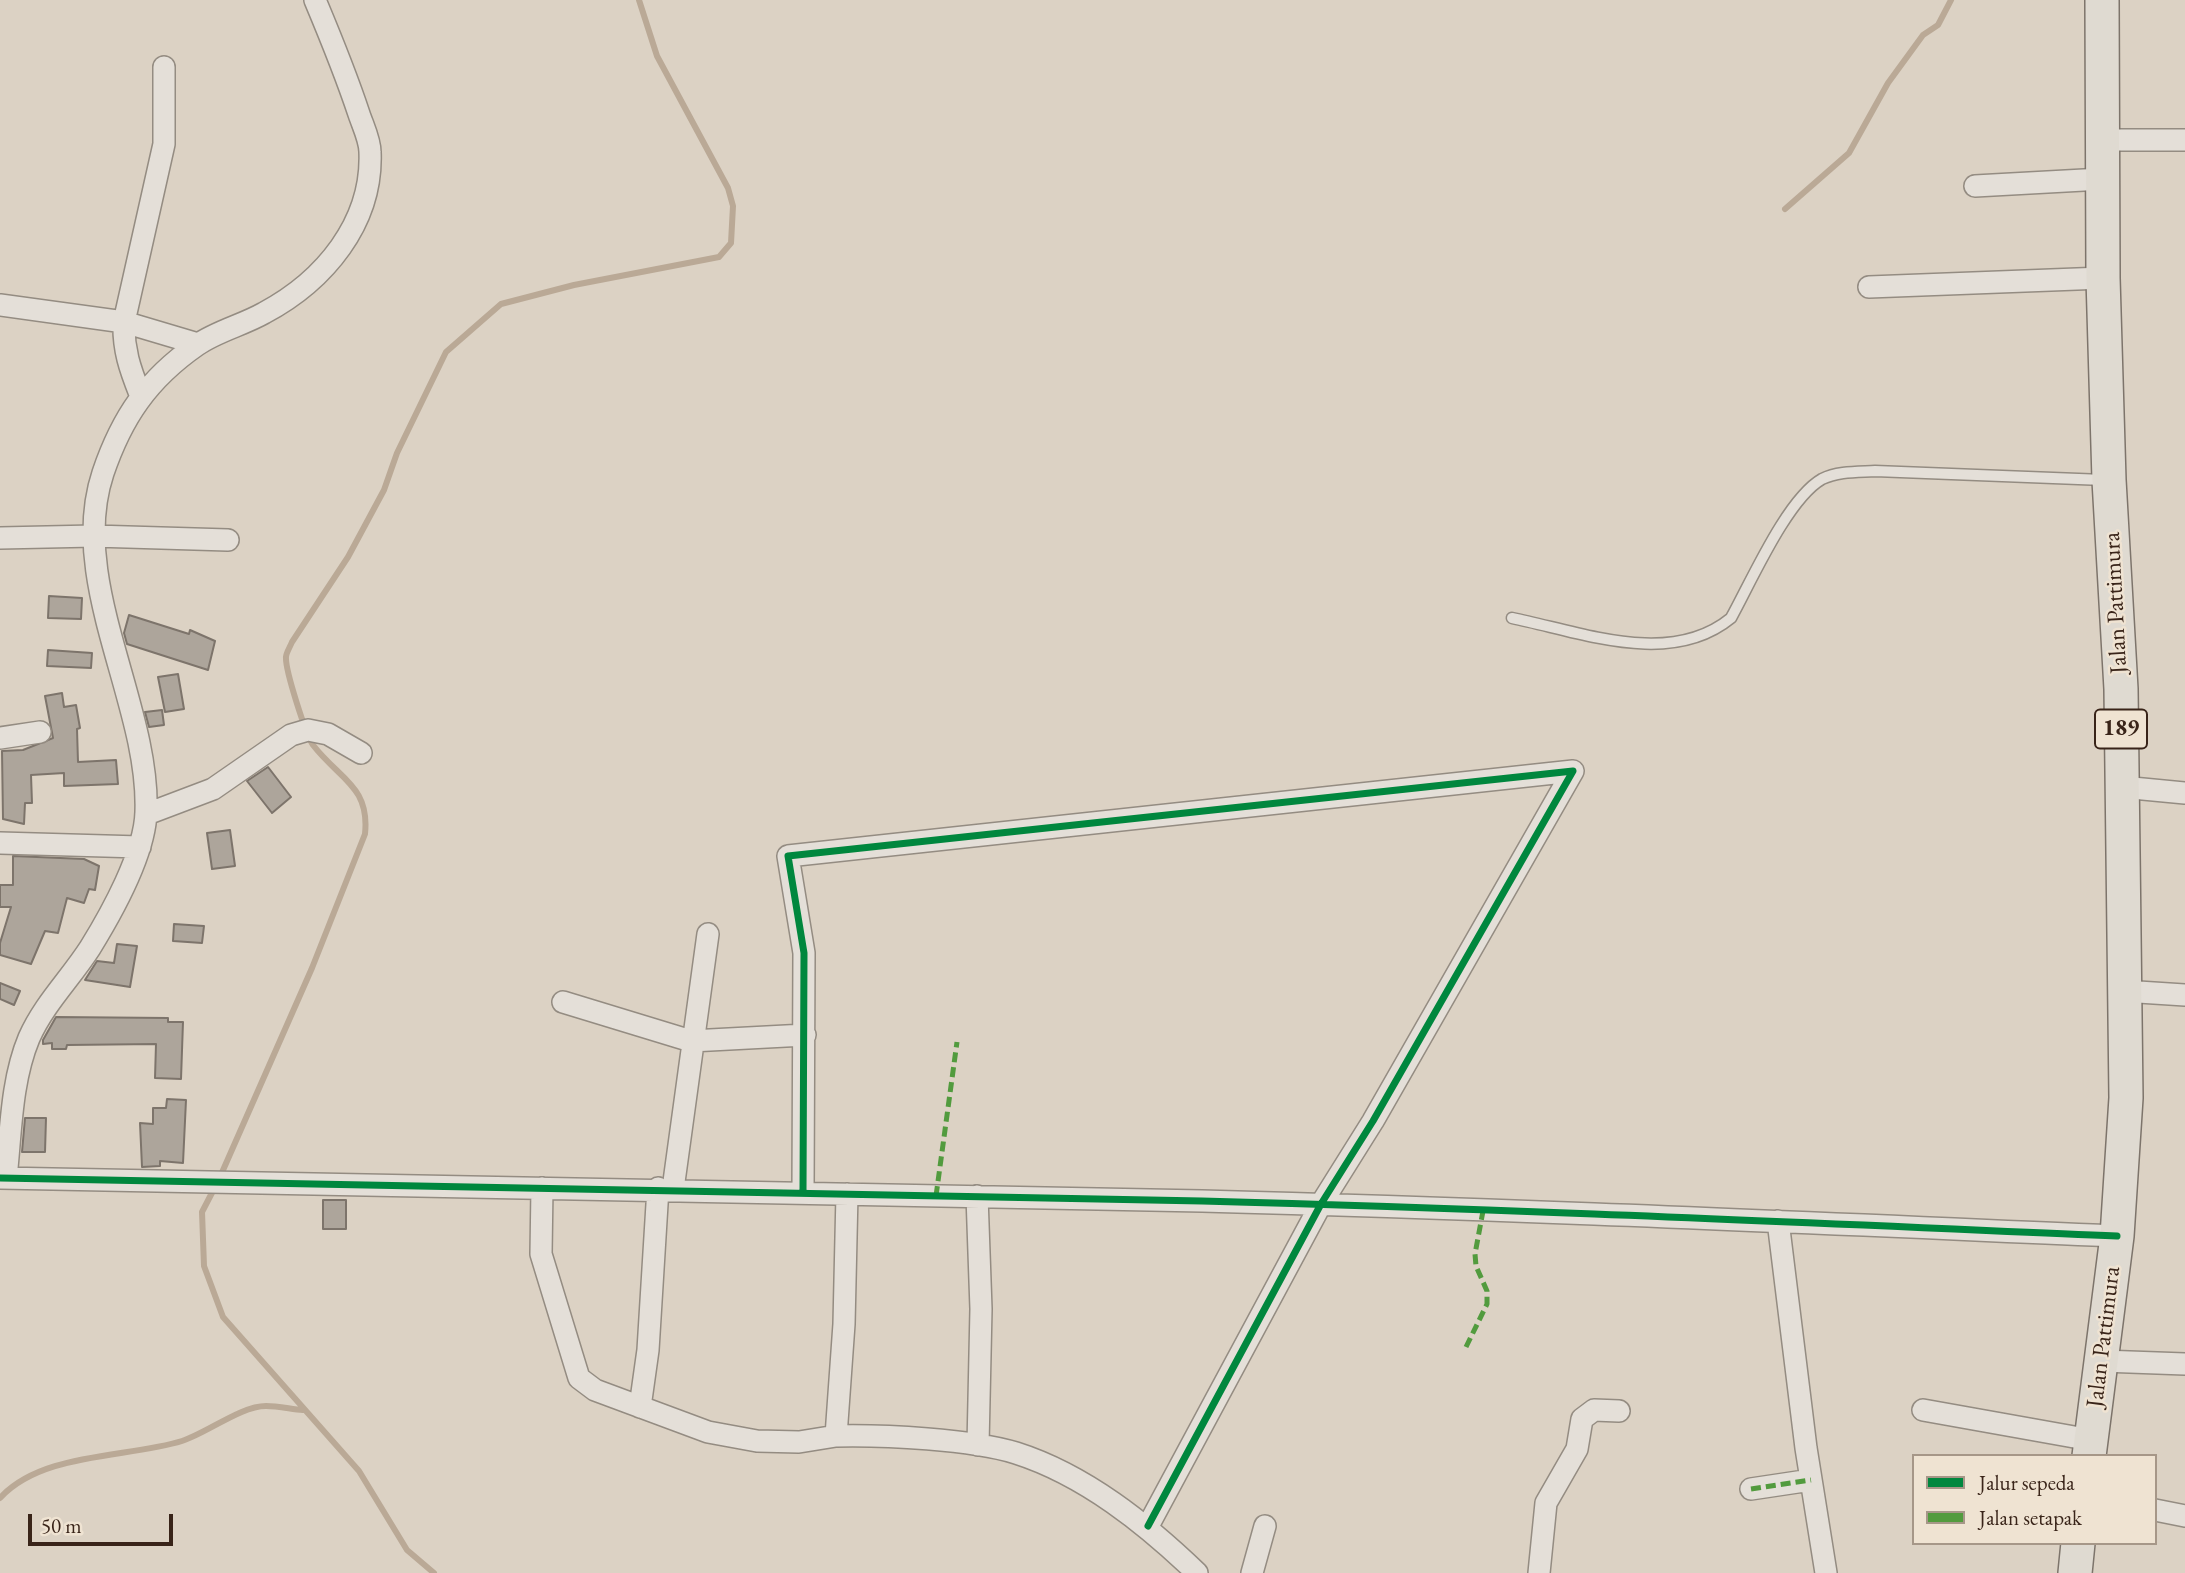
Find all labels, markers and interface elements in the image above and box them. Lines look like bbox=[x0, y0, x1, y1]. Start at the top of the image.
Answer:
street label: Jalan Pattimura bbox=[2098, 531, 2134, 675]
road number: 189 bbox=[2095, 709, 2147, 748]
street label: Jalan Pattimura bbox=[2081, 1265, 2127, 1409]
legend bbox=[1912, 1454, 2157, 1545]
text: Jalur sepeda bbox=[1979, 1469, 2075, 1496]
scale bar bbox=[32, 1500, 177, 1544]
text: Jalan setapak bbox=[1979, 1504, 2082, 1531]
text: 50 m bbox=[41, 1512, 82, 1539]

